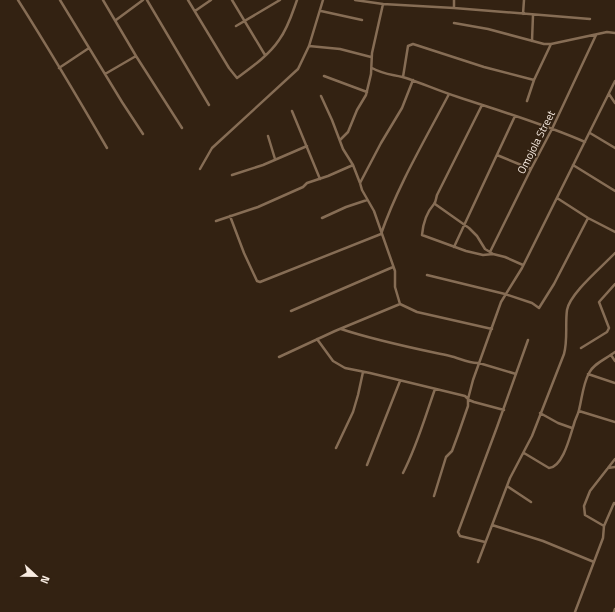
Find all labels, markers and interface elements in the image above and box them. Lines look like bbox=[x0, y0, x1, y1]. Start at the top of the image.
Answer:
street label: Omojola Street bbox=[513, 107, 559, 177]
north arrow bbox=[16, 556, 56, 596]
text: N bbox=[36, 573, 54, 586]

